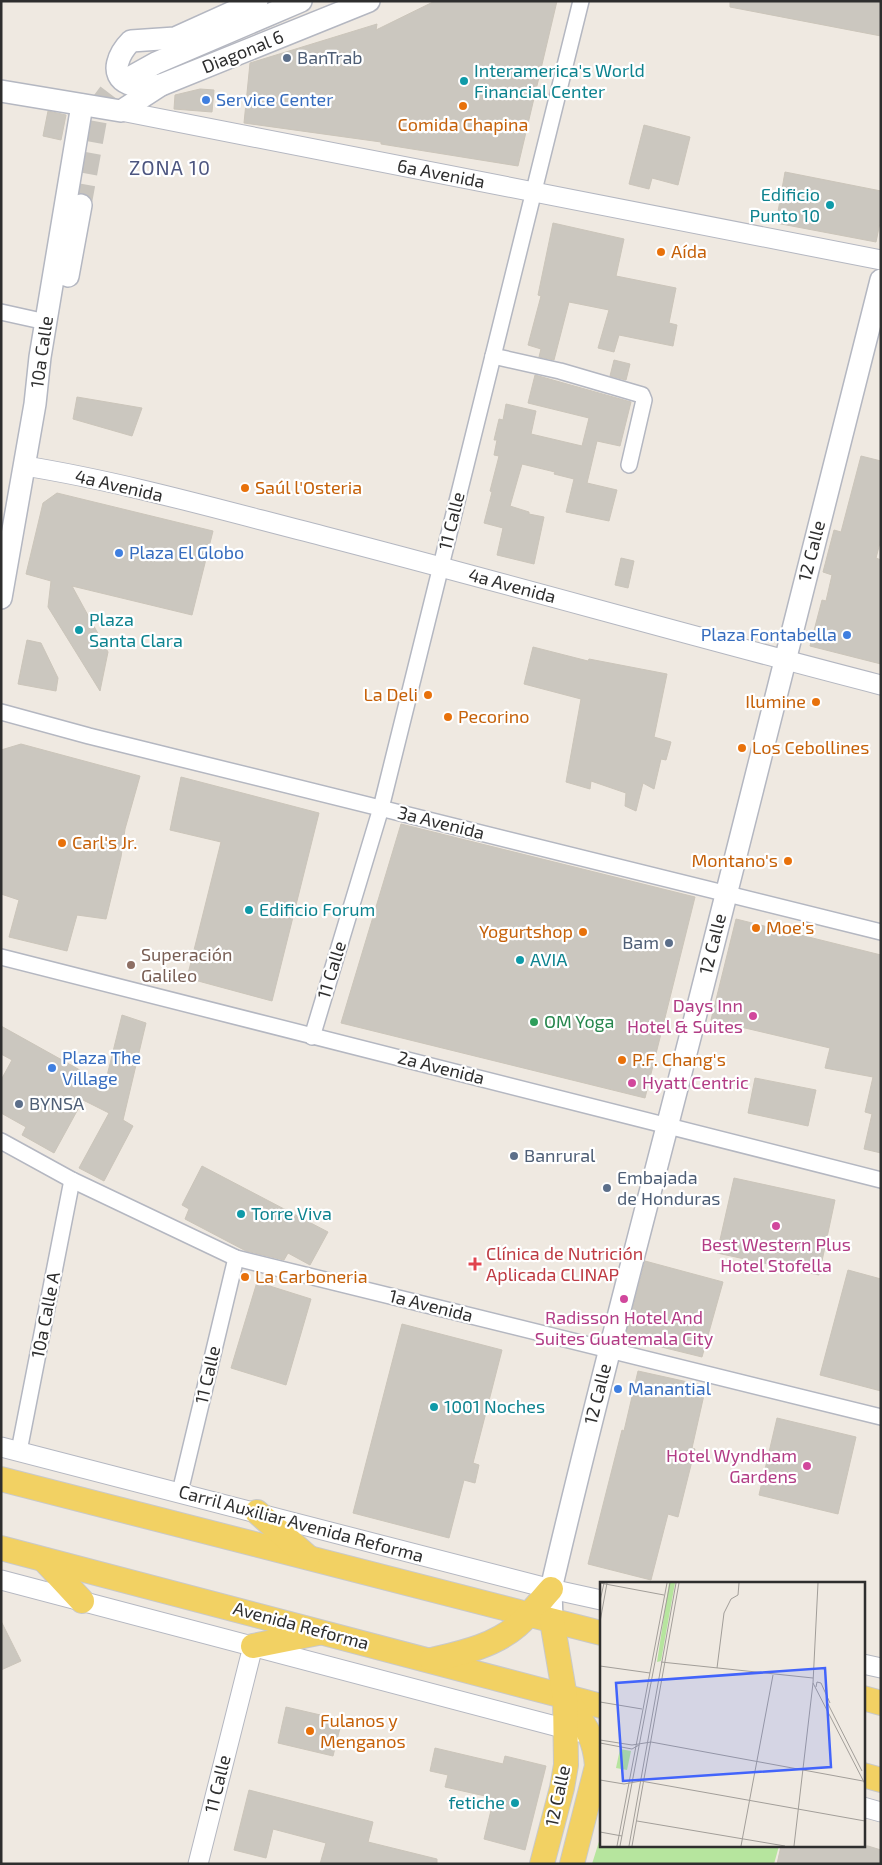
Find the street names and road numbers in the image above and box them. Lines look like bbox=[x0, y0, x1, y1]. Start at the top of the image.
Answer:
street label: Diagonal 6 bbox=[199, 25, 287, 77]
street label: 6a Avenida bbox=[396, 154, 487, 192]
street label: 10a Calle bbox=[25, 314, 57, 389]
street label: 4a Avenida bbox=[73, 464, 165, 506]
street label: 11 Calle bbox=[433, 490, 469, 552]
street label: 12 Calle bbox=[793, 518, 829, 583]
street label: 4a Avenida bbox=[466, 563, 558, 607]
street label: 3a Avenida bbox=[396, 801, 487, 843]
street label: 12 Calle bbox=[694, 911, 730, 976]
street label: 11 Calle bbox=[312, 938, 350, 1001]
street label: 2a Avenida bbox=[396, 1046, 487, 1088]
street label: 10a Calle A bbox=[26, 1269, 64, 1360]
street label: 1a Avenida bbox=[387, 1284, 475, 1326]
street label: 11 Calle bbox=[190, 1344, 224, 1406]
street label: 12 Calle bbox=[579, 1361, 615, 1426]
street label: Carril Auxiliar Avenida Reforma bbox=[176, 1480, 426, 1566]
street label: Avenida Reforma bbox=[231, 1596, 372, 1654]
street label: 11 Calle bbox=[199, 1753, 235, 1815]
street label: 12 Calle bbox=[540, 1763, 574, 1828]

